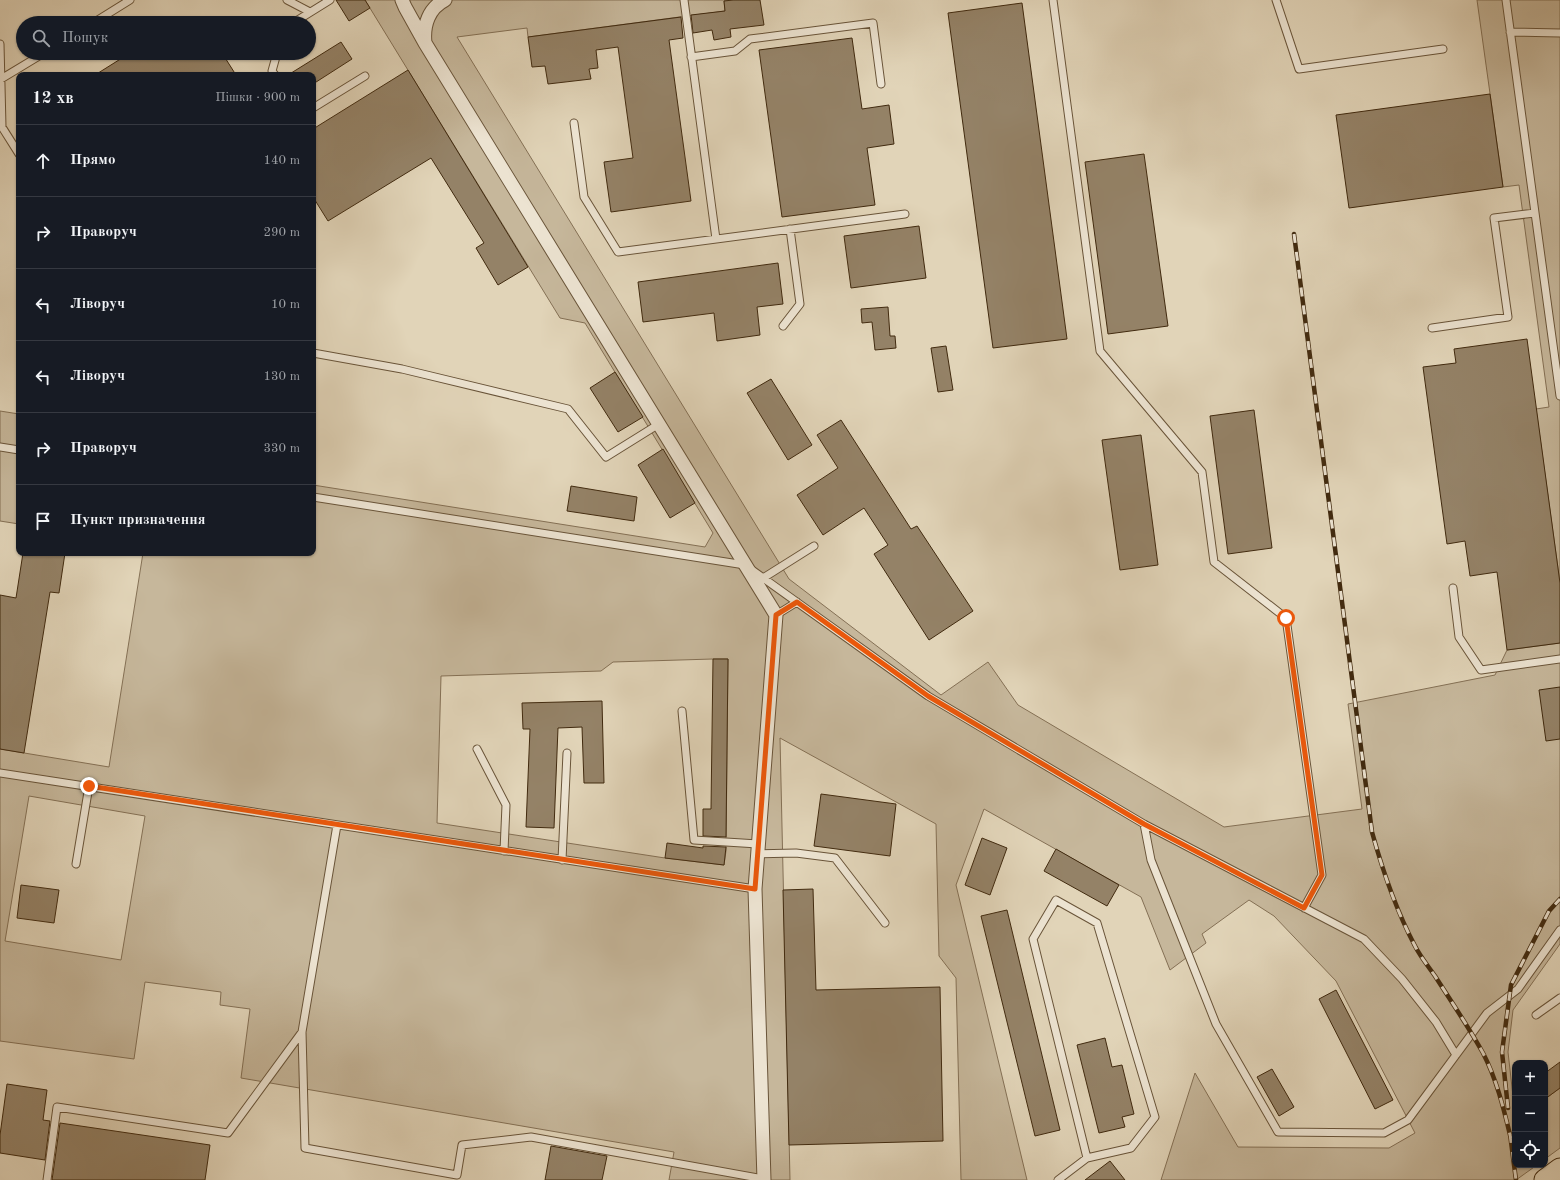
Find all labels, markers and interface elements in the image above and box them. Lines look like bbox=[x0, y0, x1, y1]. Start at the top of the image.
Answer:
search box bbox=[16, 16, 316, 60]
icon: search bbox=[30, 27, 52, 49]
text: Пошук bbox=[62, 31, 108, 46]
text: 12 хв bbox=[32, 90, 74, 107]
text: Пішки · 900 m bbox=[215, 91, 300, 104]
icon: ahead bbox=[32, 150, 54, 172]
text: Прямо bbox=[70, 153, 116, 168]
text: 140 m bbox=[263, 154, 300, 167]
icon: right bbox=[32, 222, 54, 244]
text: Праворуч bbox=[70, 225, 137, 240]
text: 290 m bbox=[263, 226, 300, 239]
icon: left bbox=[32, 294, 54, 316]
text: Ліворуч bbox=[70, 297, 125, 312]
text: 10 m bbox=[271, 298, 300, 311]
icon: left bbox=[32, 366, 54, 388]
text: Ліворуч bbox=[70, 369, 125, 384]
text: 130 m bbox=[263, 370, 300, 383]
icon: right bbox=[32, 438, 54, 460]
text: Праворуч bbox=[70, 441, 137, 456]
text: 330 m bbox=[263, 442, 300, 455]
icon: arrive bbox=[32, 510, 54, 532]
text: Пункт призначення bbox=[70, 513, 206, 528]
route start bbox=[1277, 609, 1295, 627]
route end bbox=[80, 777, 98, 795]
map controls bbox=[1512, 1060, 1548, 1168]
button: + bbox=[1512, 1060, 1548, 1096]
button: − bbox=[1512, 1096, 1548, 1132]
button: locate bbox=[1512, 1132, 1548, 1168]

